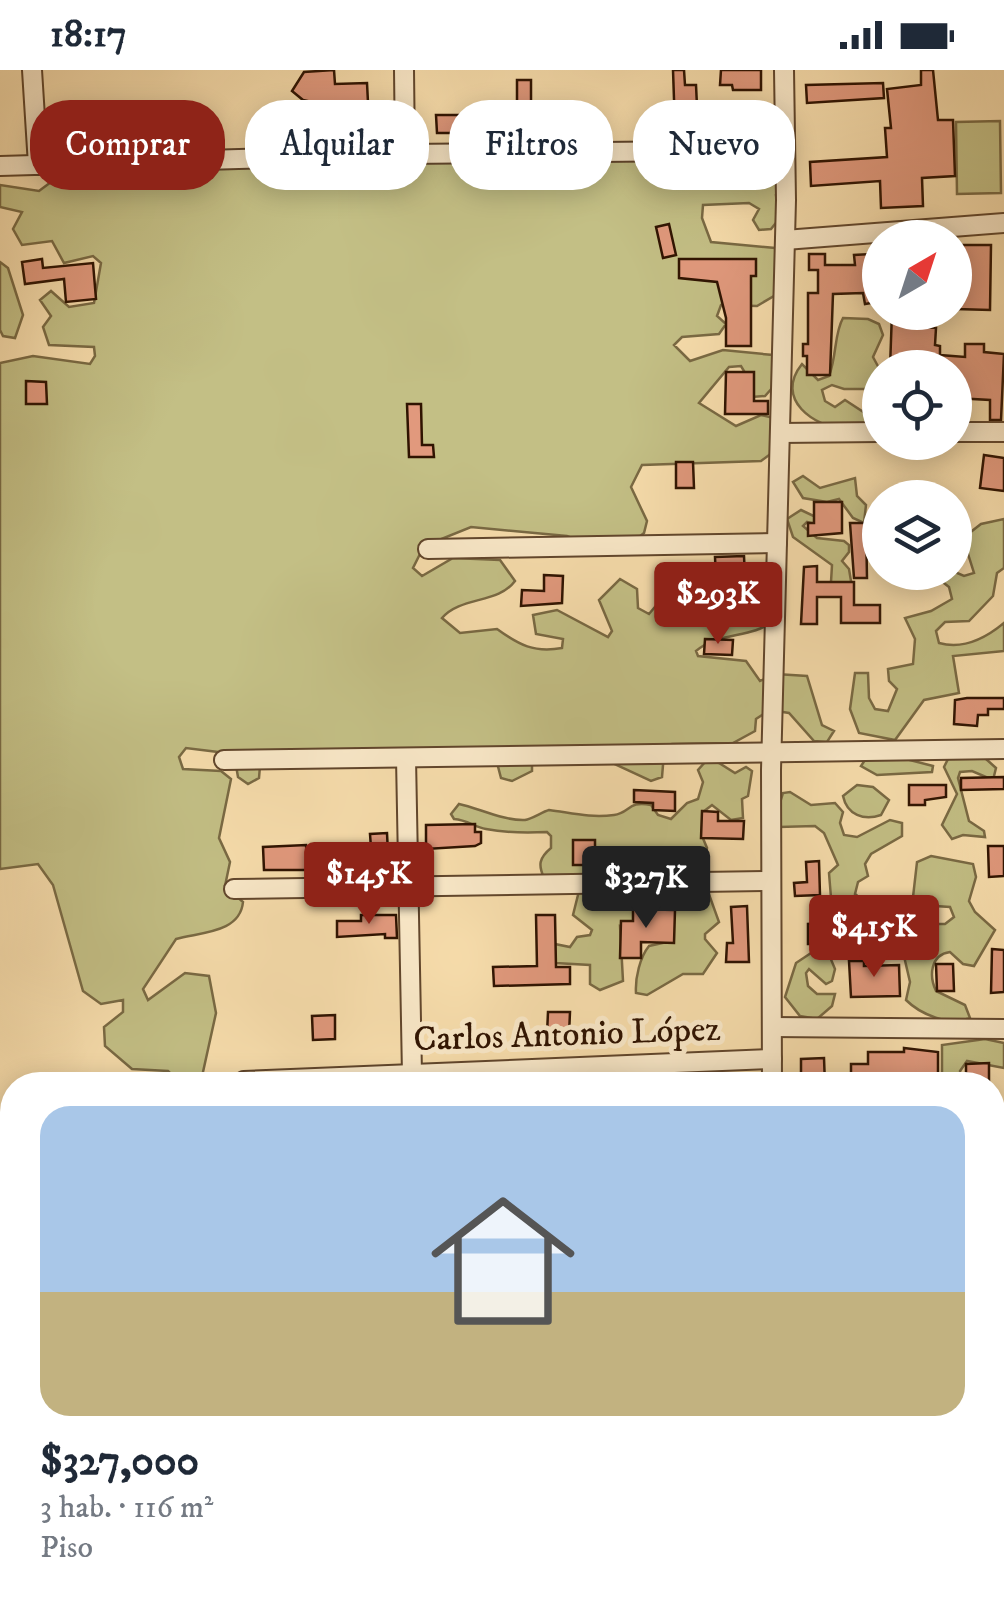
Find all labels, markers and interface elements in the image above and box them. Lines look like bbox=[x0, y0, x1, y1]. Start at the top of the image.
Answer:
text: 18:17 bbox=[50, 11, 127, 59]
chip: Comprar bbox=[30, 100, 225, 190]
chip: Alquilar bbox=[245, 100, 429, 190]
chip: Filtros bbox=[449, 100, 613, 190]
chip: Nuevo bbox=[633, 100, 795, 190]
north arrow bbox=[862, 220, 972, 330]
map controls bbox=[862, 220, 972, 590]
button: locate bbox=[862, 350, 972, 460]
button: layers bbox=[862, 480, 972, 590]
pin: $293K bbox=[648, 562, 788, 647]
text: $293K bbox=[676, 574, 760, 614]
pin: $145K bbox=[299, 842, 439, 927]
pin: $327K bbox=[576, 846, 716, 931]
text: $145K bbox=[326, 854, 412, 894]
text: $327K bbox=[604, 858, 688, 898]
pin: $415K bbox=[804, 895, 944, 980]
text: $415K bbox=[831, 907, 917, 947]
street label: Carlos Antonio López bbox=[413, 1008, 721, 1062]
icon: home bbox=[413, 1171, 593, 1351]
text: $327,000 bbox=[40, 1436, 199, 1488]
text: 3 hab. · 116 m² bbox=[40, 1488, 213, 1528]
text: Piso bbox=[40, 1528, 93, 1568]

